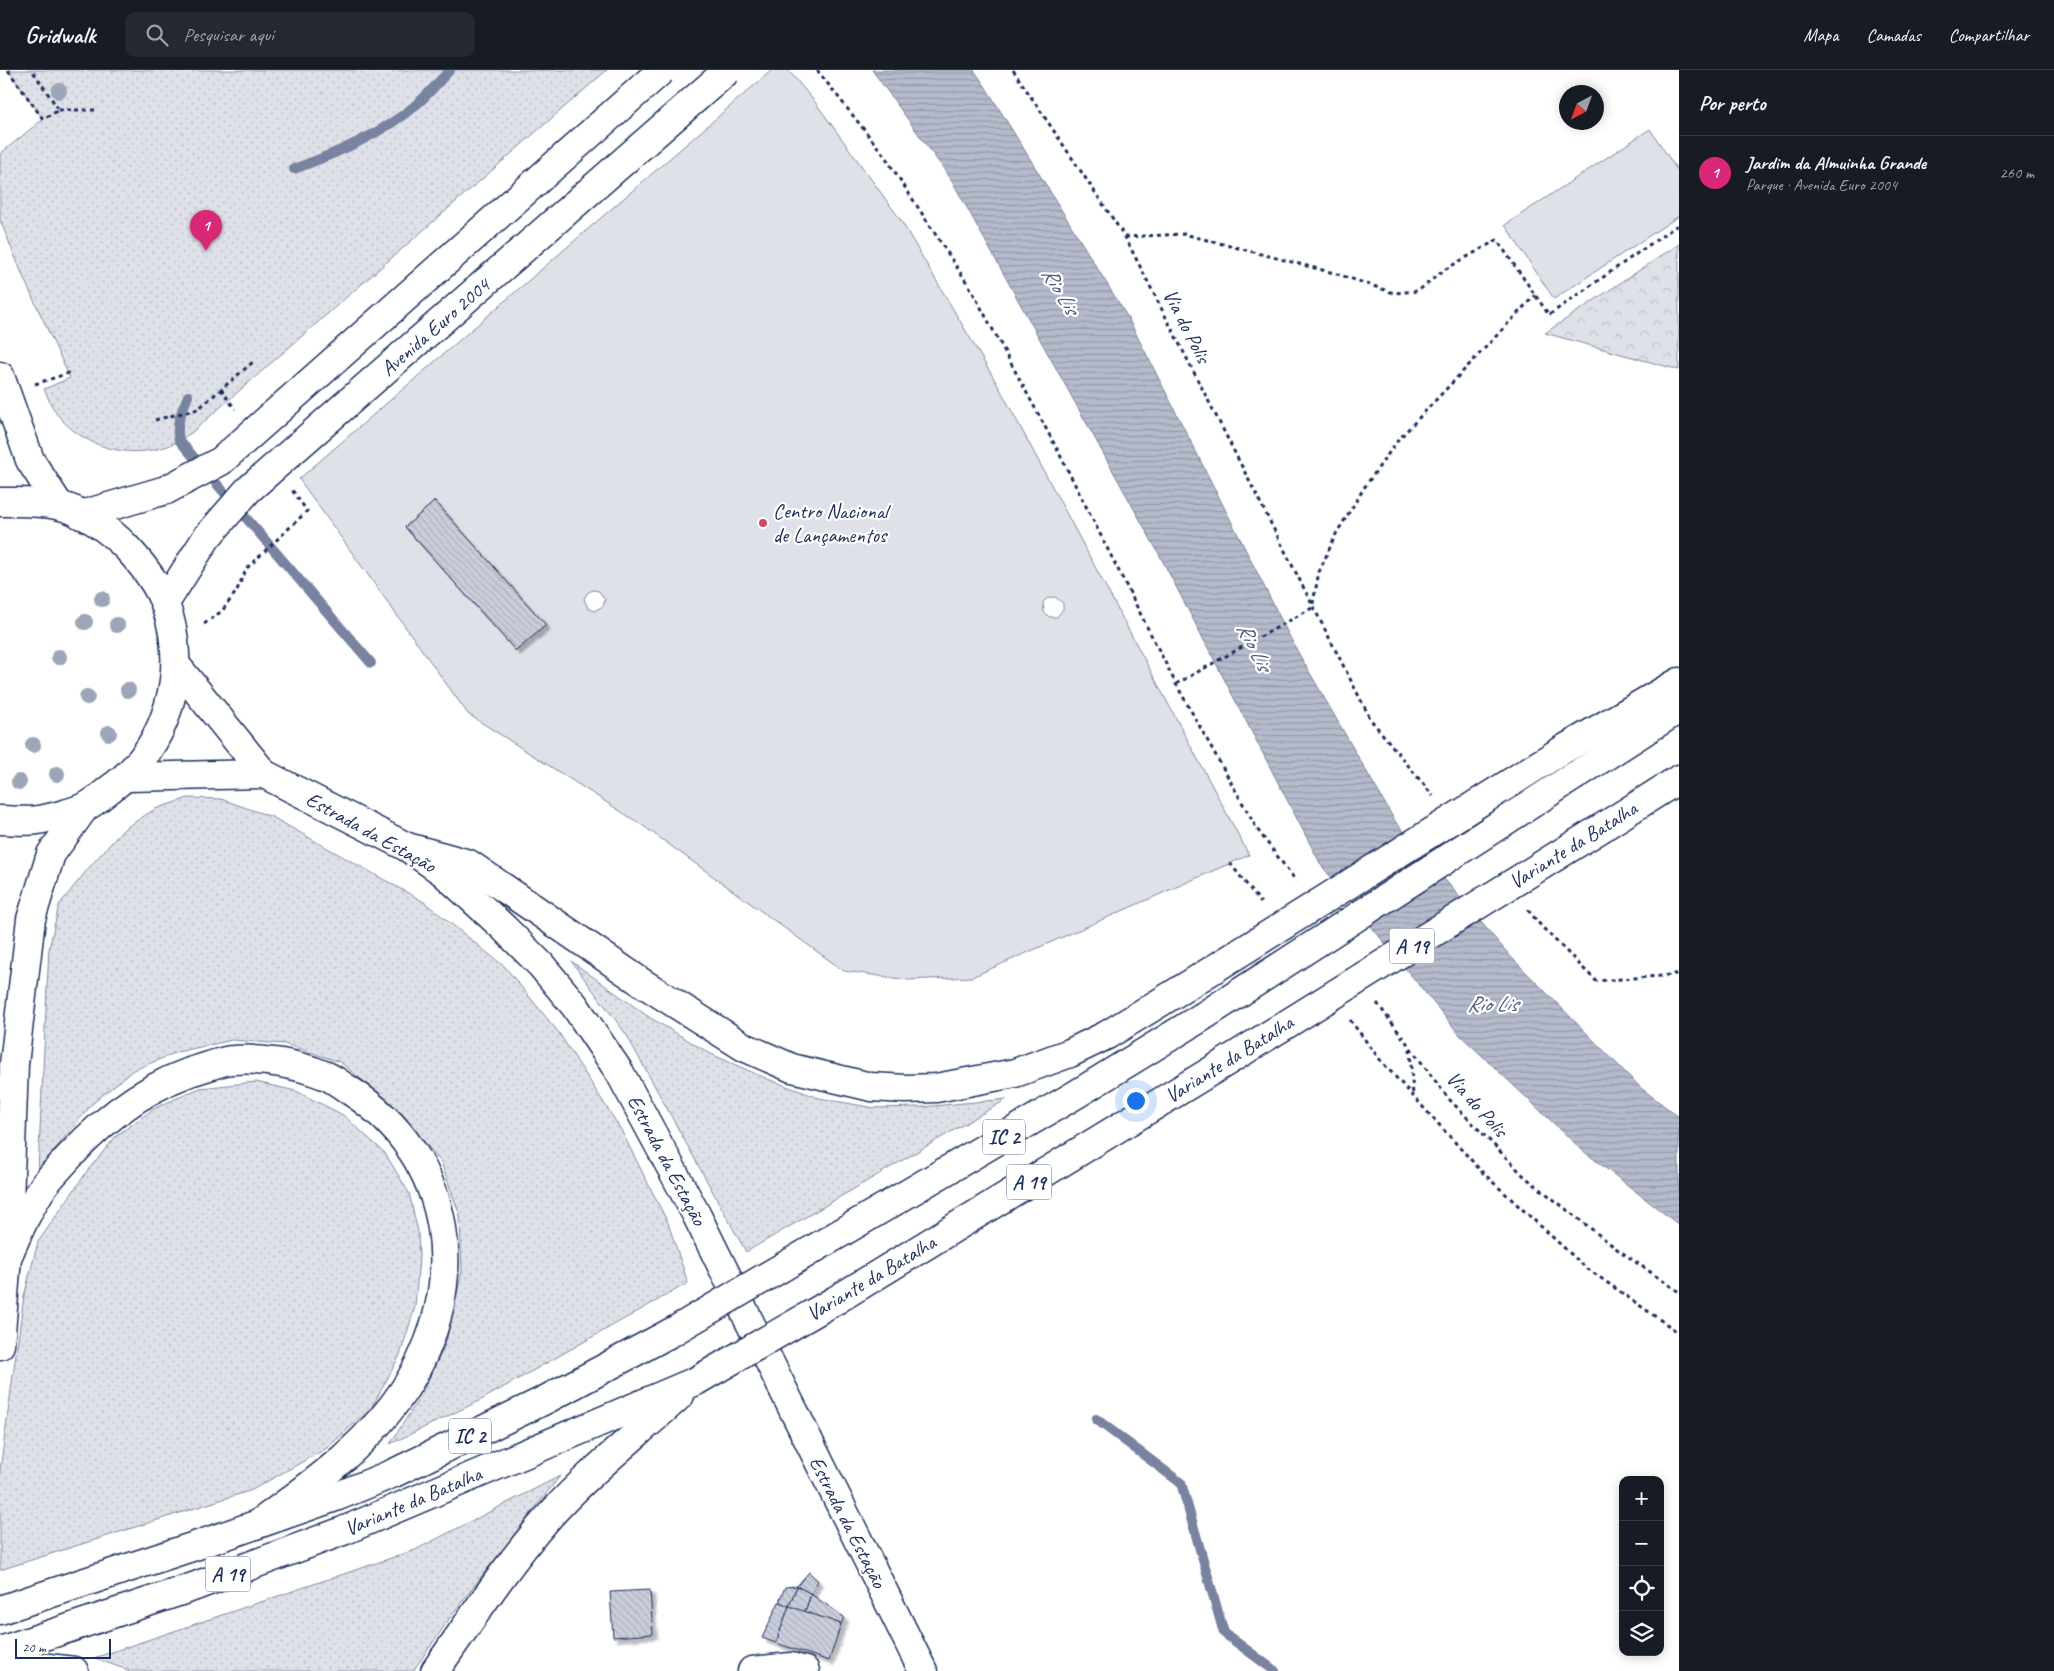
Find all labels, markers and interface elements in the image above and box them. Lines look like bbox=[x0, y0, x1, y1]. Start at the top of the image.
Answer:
search box bbox=[125, 12, 475, 57]
text: Gridwalk bbox=[25, 20, 95, 50]
icon: search bbox=[143, 21, 171, 49]
text: Pesquisar aqui bbox=[183, 23, 274, 47]
text: Mapa bbox=[1804, 24, 1838, 46]
text: Camadas bbox=[1866, 24, 1921, 46]
text: Compartilhar bbox=[1949, 24, 2029, 46]
north arrow bbox=[1559, 85, 1604, 130]
text: Por perto bbox=[1699, 90, 1766, 116]
text: Jardim da Almuinha Grande bbox=[1746, 151, 1926, 175]
text: 1 bbox=[1711, 163, 1719, 183]
text: 260 m bbox=[2000, 163, 2034, 183]
text: Parque · Avenida Euro 2004 bbox=[1746, 175, 1897, 195]
pin: 1 bbox=[190, 210, 222, 251]
water label: Rio Lis bbox=[1035, 262, 1087, 323]
street label: Avenida Euro 2004 bbox=[375, 271, 497, 382]
street label: Via do Polis bbox=[1157, 285, 1217, 369]
place label: Centro Nacional de Lançamentos bbox=[773, 498, 891, 548]
marker: Centro Nacional de Lançamentos bbox=[757, 517, 769, 529]
water label: Rio Lis bbox=[1230, 618, 1280, 679]
street label: Estrada da Estação bbox=[302, 786, 442, 879]
street label: Variante da Batalha bbox=[1504, 794, 1643, 895]
road number: A 19 bbox=[1390, 928, 1434, 964]
water label: Rio Lis bbox=[1467, 990, 1521, 1018]
street label: Variante da Batalha bbox=[1160, 1008, 1299, 1109]
street label: Via do Polis bbox=[1441, 1066, 1515, 1144]
your location bbox=[1123, 1088, 1149, 1114]
street label: Estrada da Estação bbox=[622, 1090, 713, 1231]
road number: IC 2 bbox=[983, 1120, 1025, 1154]
road number: A 19 bbox=[1006, 1164, 1052, 1200]
street label: Variante da Batalha bbox=[802, 1228, 942, 1327]
road number: IC 2 bbox=[449, 1418, 491, 1454]
street label: Estrada da Estação bbox=[804, 1452, 893, 1594]
street label: Variante da Batalha bbox=[341, 1460, 487, 1541]
map controls bbox=[1619, 1476, 1664, 1656]
button: + bbox=[1619, 1476, 1664, 1521]
button: − bbox=[1619, 1521, 1664, 1566]
road number: A 19 bbox=[206, 1556, 250, 1592]
button: locate bbox=[1619, 1566, 1664, 1611]
button: layers bbox=[1619, 1611, 1664, 1656]
scale bar bbox=[15, 1636, 111, 1659]
text: 20 m bbox=[22, 1639, 46, 1656]

